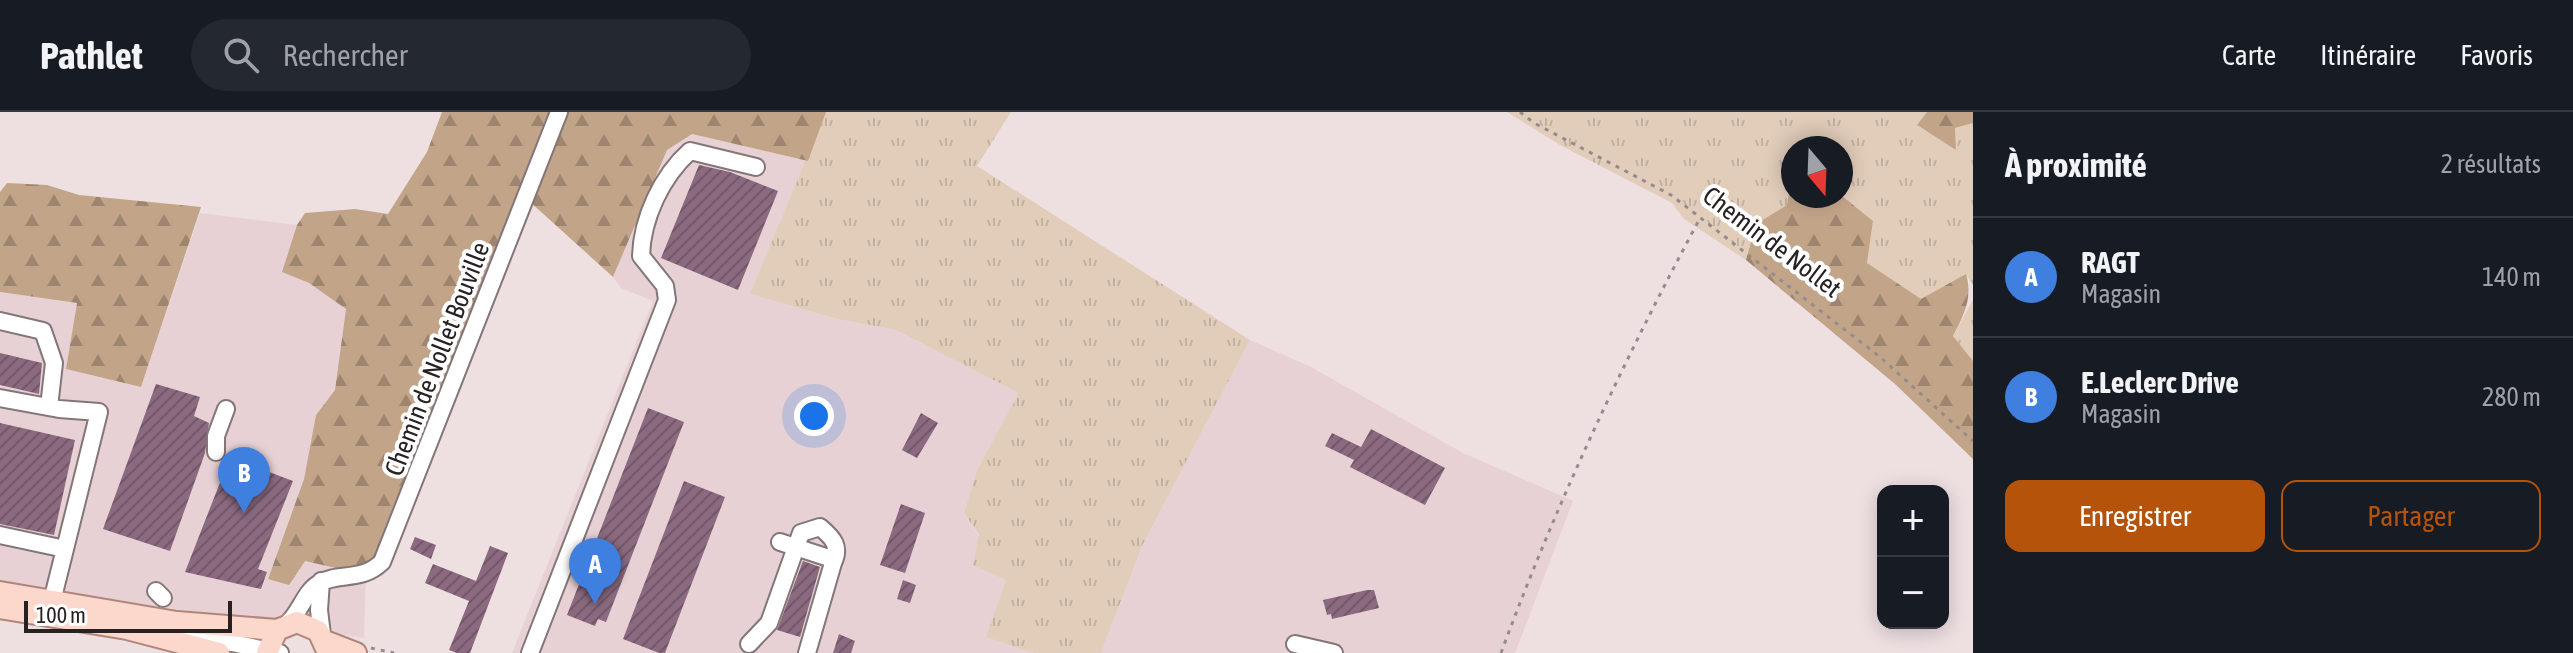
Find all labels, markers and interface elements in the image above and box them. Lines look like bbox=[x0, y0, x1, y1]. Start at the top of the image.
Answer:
search box bbox=[191, 19, 751, 91]
icon: search bbox=[219, 33, 263, 77]
text: Pathlet bbox=[40, 34, 143, 77]
text: Rechercher bbox=[283, 38, 408, 72]
text: Carte bbox=[2222, 39, 2276, 71]
text: Itinéraire bbox=[2320, 39, 2416, 71]
text: Favoris bbox=[2460, 39, 2533, 71]
north arrow bbox=[1781, 136, 1853, 208]
text: À proximité bbox=[2005, 145, 2147, 184]
text: 2 résultats bbox=[2441, 149, 2541, 179]
street label: Chemin de Nollet bbox=[1697, 180, 1847, 304]
street label: Chemin de Nollet Bouville bbox=[379, 238, 495, 480]
text: RAGT bbox=[2081, 245, 2140, 279]
text: A bbox=[2025, 262, 2037, 292]
text: 140 m bbox=[2482, 262, 2541, 292]
text: Magasin bbox=[2081, 279, 2161, 309]
text: E.Leclerc Drive bbox=[2081, 365, 2239, 399]
text: B bbox=[2025, 382, 2037, 412]
text: 280 m bbox=[2482, 382, 2541, 412]
your location bbox=[794, 396, 834, 436]
text: Magasin bbox=[2081, 399, 2161, 429]
pin: B bbox=[218, 447, 270, 513]
button: Enregistrer bbox=[2005, 480, 2265, 552]
button: Partager bbox=[2281, 480, 2541, 552]
map controls bbox=[1877, 485, 1949, 629]
button: + bbox=[1877, 485, 1949, 557]
pin: A bbox=[569, 538, 621, 604]
button: − bbox=[1877, 557, 1949, 629]
scale bar bbox=[24, 597, 232, 633]
text: 100 m bbox=[36, 602, 86, 628]

